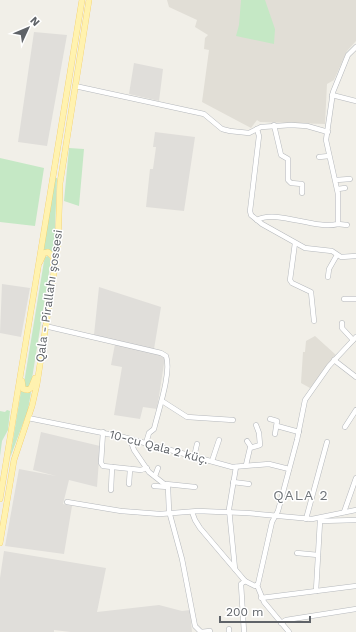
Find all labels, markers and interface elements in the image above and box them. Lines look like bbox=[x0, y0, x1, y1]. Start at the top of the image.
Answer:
north arrow bbox=[8, 8, 48, 48]
text: N bbox=[27, 14, 42, 29]
street label: Qala - Pirallahı şossesi bbox=[33, 229, 65, 363]
street label: 10-cu Qala 2 küç. bbox=[108, 427, 210, 467]
district label: QALA 2 bbox=[273, 487, 329, 503]
scale bar bbox=[220, 598, 310, 624]
text: 200 m bbox=[226, 605, 263, 619]

